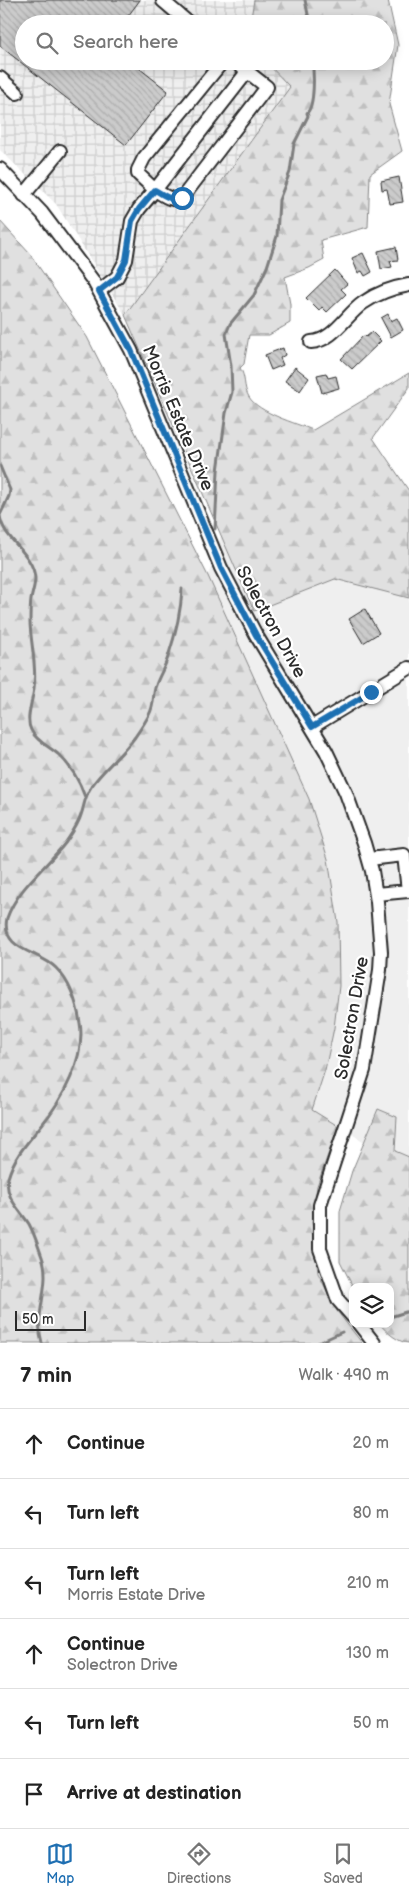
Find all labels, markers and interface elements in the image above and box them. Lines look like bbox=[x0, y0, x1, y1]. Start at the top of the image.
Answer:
search box bbox=[15, 15, 394, 70]
icon: search bbox=[33, 29, 61, 57]
text: Search here bbox=[73, 31, 178, 54]
route start bbox=[171, 187, 194, 210]
street label: Morris Estate Drive bbox=[138, 342, 218, 494]
street label: Solectron Drive bbox=[232, 562, 311, 682]
route end bbox=[360, 681, 383, 704]
street label: Solectron Drive bbox=[331, 955, 373, 1081]
map controls bbox=[349, 1283, 394, 1328]
button: layers bbox=[349, 1283, 394, 1328]
scale bar bbox=[15, 1308, 86, 1331]
text: 50 m bbox=[22, 1311, 54, 1328]
text: 7 min bbox=[20, 1363, 72, 1388]
text: Walk · 490 m bbox=[298, 1366, 389, 1385]
icon: ahead bbox=[20, 1430, 48, 1458]
text: Continue bbox=[67, 1432, 145, 1455]
text: 20 m bbox=[353, 1434, 389, 1453]
icon: left bbox=[20, 1500, 48, 1528]
text: Turn left bbox=[67, 1502, 139, 1525]
text: 80 m bbox=[353, 1504, 389, 1523]
text: Turn left bbox=[67, 1563, 139, 1586]
icon: left bbox=[20, 1570, 48, 1598]
text: 210 m bbox=[347, 1574, 389, 1593]
text: Morris Estate Drive bbox=[67, 1586, 205, 1605]
text: Continue bbox=[67, 1633, 145, 1656]
icon: ahead bbox=[20, 1640, 48, 1668]
text: 130 m bbox=[346, 1644, 389, 1663]
text: Solectron Drive bbox=[67, 1656, 178, 1675]
icon: left bbox=[20, 1710, 48, 1738]
text: Turn left bbox=[67, 1712, 139, 1735]
text: 50 m bbox=[353, 1714, 389, 1733]
icon: arrive bbox=[20, 1780, 48, 1808]
text: Arrive at destination bbox=[67, 1782, 242, 1805]
tab: Map bbox=[46, 1840, 74, 1887]
tab: Directions bbox=[167, 1840, 231, 1887]
tab: Saved bbox=[323, 1840, 363, 1887]

